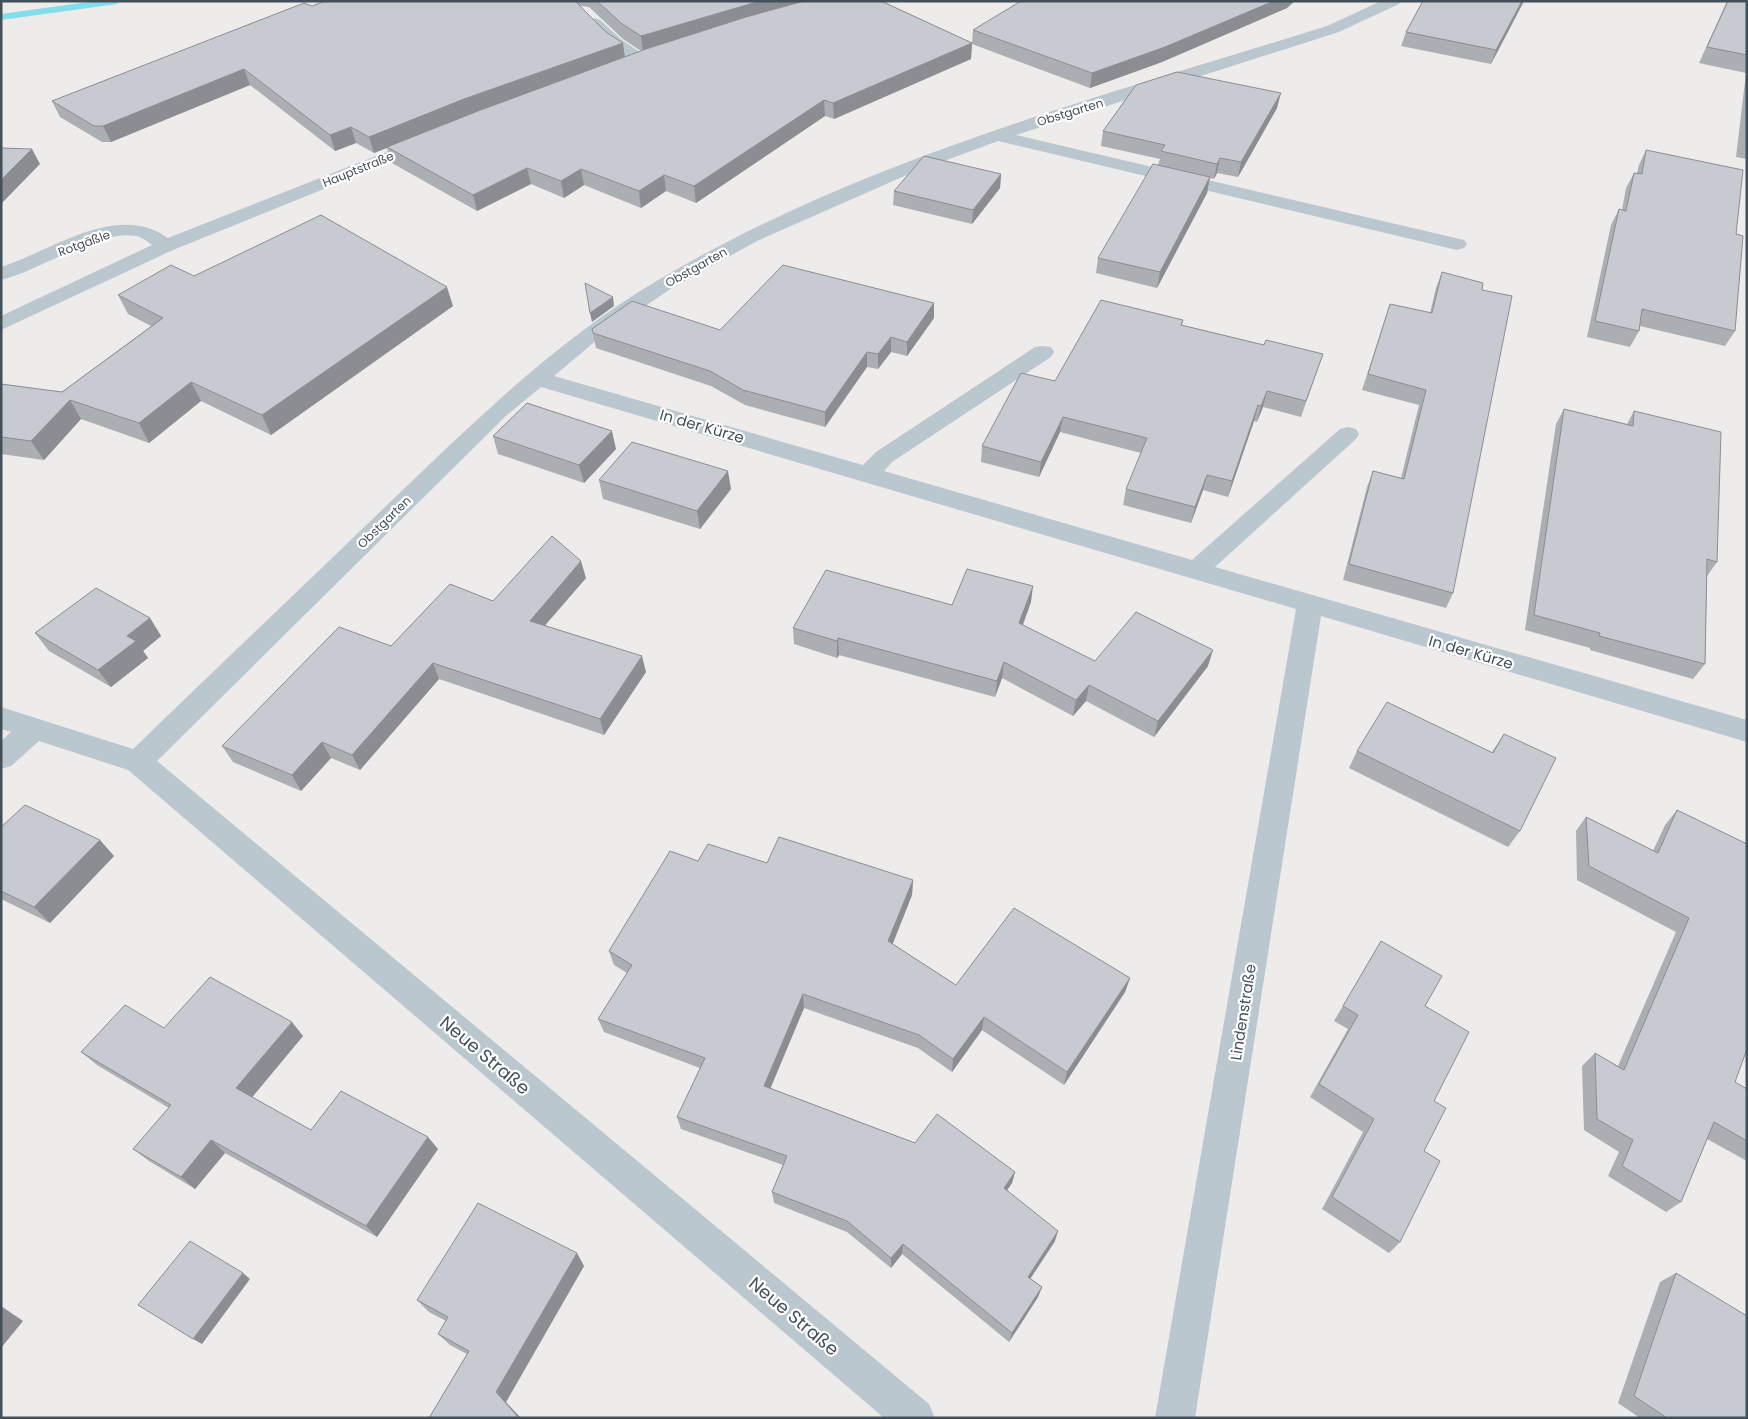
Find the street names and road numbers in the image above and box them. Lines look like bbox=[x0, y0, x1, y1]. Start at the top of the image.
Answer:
street label: Obstgarten bbox=[1035, 94, 1105, 130]
street label: Hauptstraße bbox=[320, 147, 396, 191]
street label: Rotgäßle bbox=[56, 226, 112, 260]
street label: Obstgarten bbox=[662, 243, 730, 291]
street label: In der Kürze bbox=[657, 404, 747, 448]
street label: Obstgarten bbox=[354, 492, 414, 552]
street label: In der Kürze bbox=[1426, 630, 1516, 674]
street label: Lindenstraße bbox=[1225, 962, 1261, 1062]
street label: Neue Straße bbox=[435, 1010, 535, 1100]
street label: Neue Straße bbox=[744, 1271, 844, 1361]

